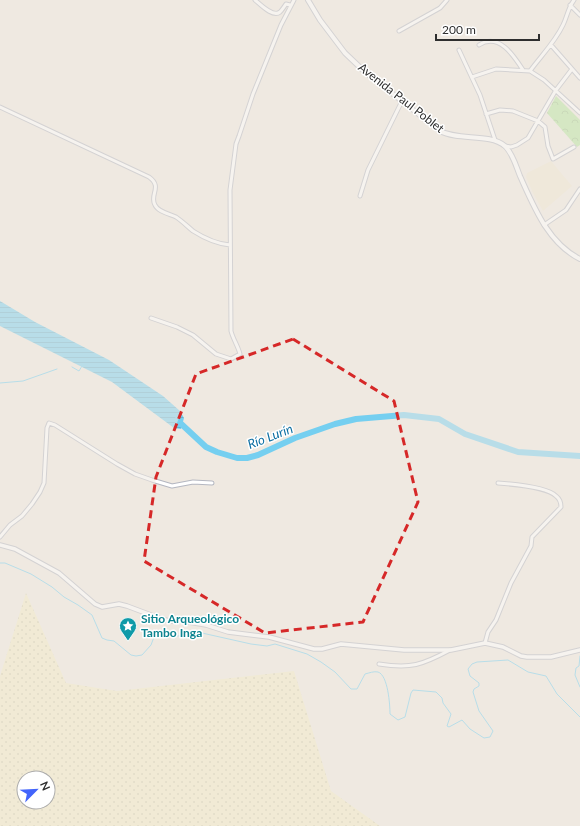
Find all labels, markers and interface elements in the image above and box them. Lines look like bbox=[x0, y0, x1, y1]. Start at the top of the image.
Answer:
scale bar bbox=[436, 16, 539, 42]
text: 200 m bbox=[442, 22, 476, 37]
street label: Avenida Paul Poblet bbox=[355, 59, 448, 136]
water label: Río Lurín bbox=[245, 420, 295, 452]
place label: Sitio Arqueológico Tambo Inga bbox=[141, 611, 239, 640]
place icon: Sitio Arqueológico Tambo Inga bbox=[118, 616, 138, 641]
north arrow bbox=[16, 770, 56, 810]
text: N bbox=[38, 779, 53, 792]

